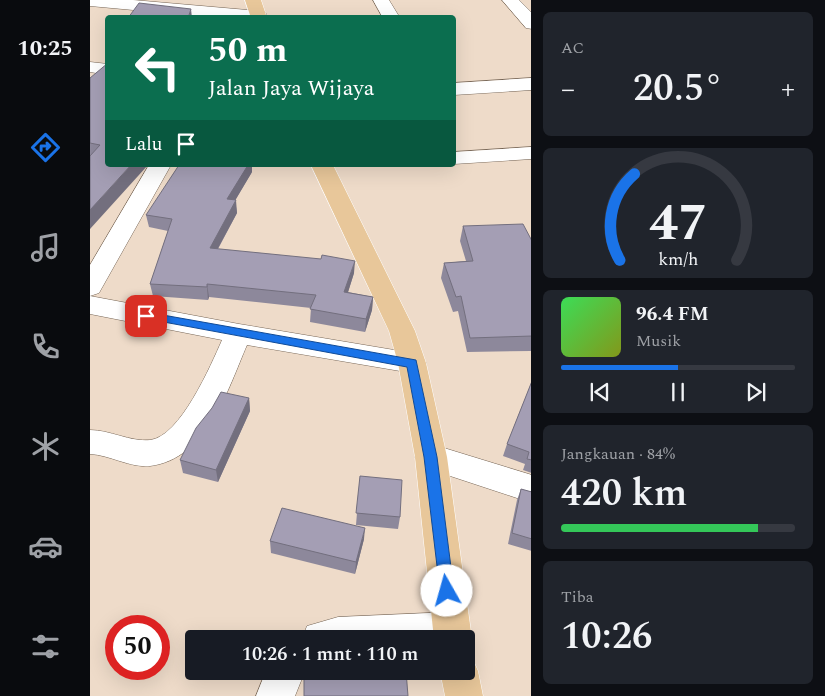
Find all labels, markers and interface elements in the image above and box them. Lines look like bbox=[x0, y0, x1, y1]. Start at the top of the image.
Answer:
text: 50 m bbox=[208, 24, 288, 77]
text: 10:25 bbox=[17, 32, 73, 65]
icon: left bbox=[125, 35, 190, 100]
text: AC bbox=[561, 36, 584, 60]
text: 20.5° bbox=[633, 60, 723, 118]
text: − bbox=[561, 68, 575, 111]
text: + bbox=[781, 68, 795, 111]
text: Jalan Jaya Wijaya bbox=[208, 72, 375, 105]
icon: directions bbox=[28, 130, 63, 165]
text: Lalu bbox=[125, 130, 162, 159]
icon: arrive bbox=[172, 130, 200, 158]
text: 47 bbox=[649, 184, 707, 263]
icon: music bbox=[28, 230, 63, 265]
text: km/h bbox=[658, 246, 698, 273]
pin bbox=[125, 295, 167, 337]
text: 96.4 FM bbox=[636, 300, 709, 329]
icon: arrive bbox=[132, 302, 160, 330]
icon: phone bbox=[28, 329, 63, 364]
text: Musik bbox=[636, 329, 681, 353]
icon: previous bbox=[586, 378, 614, 406]
icon: pause bbox=[664, 378, 692, 406]
icon: next bbox=[742, 378, 770, 406]
icon: climate bbox=[28, 429, 63, 464]
text: Jangkauan · 84% bbox=[561, 442, 675, 466]
text: 420 km bbox=[561, 465, 687, 523]
icon: car bbox=[28, 529, 63, 564]
position arrow bbox=[420, 564, 472, 616]
text: Tiba bbox=[561, 585, 594, 609]
text: 10:26 bbox=[561, 608, 652, 666]
speed limit sign: 50 bbox=[105, 615, 170, 680]
icon: filters bbox=[28, 629, 63, 664]
text: 10:26 · 1 mnt · 110 m bbox=[242, 640, 418, 669]

